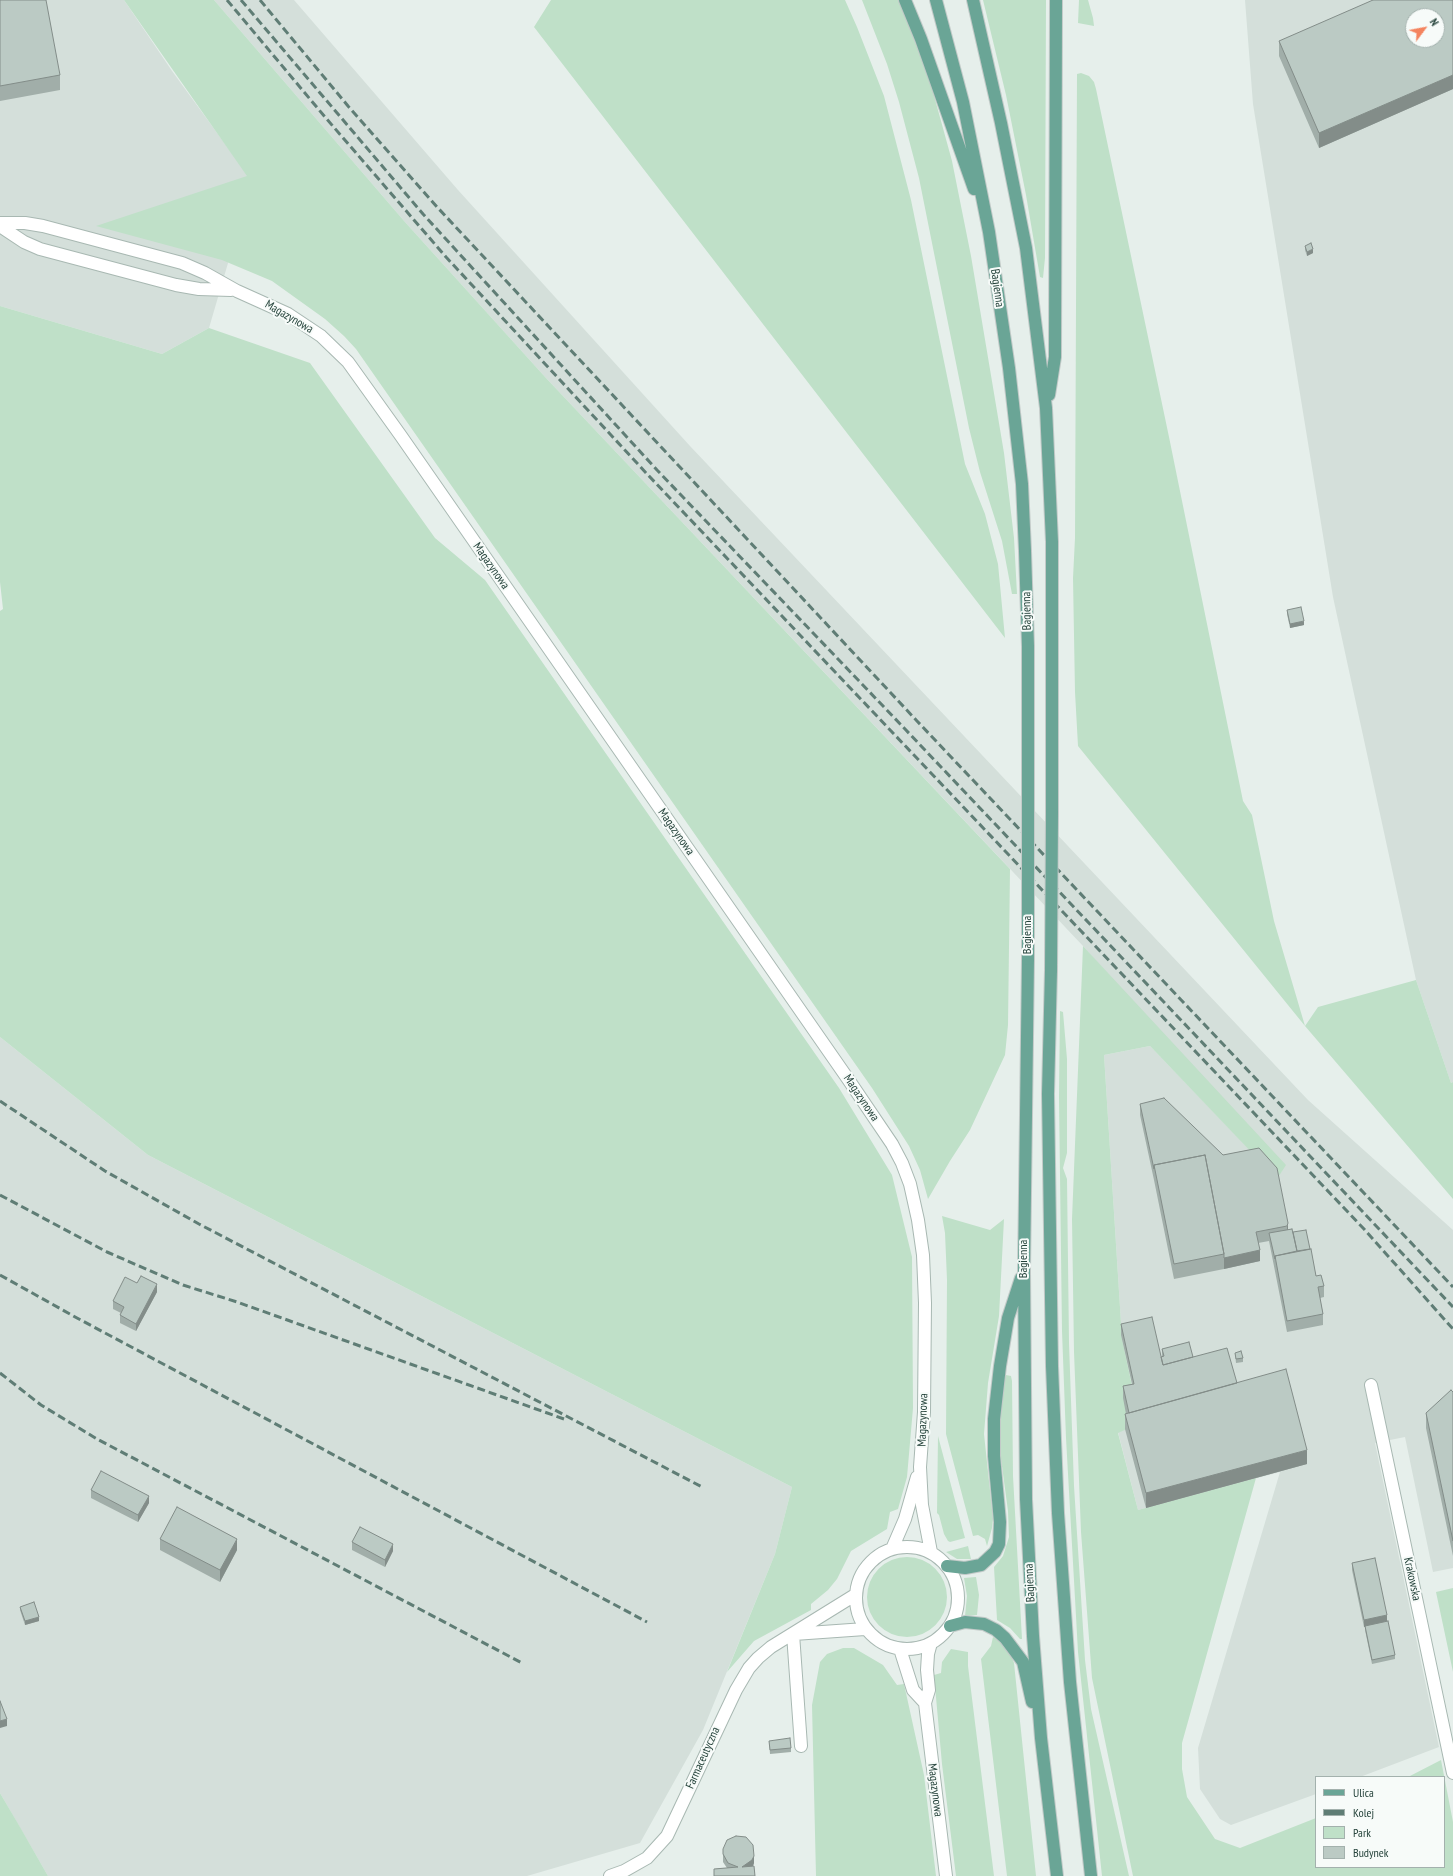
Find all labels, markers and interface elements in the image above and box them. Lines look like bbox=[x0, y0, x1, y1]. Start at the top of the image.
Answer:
north arrow bbox=[1405, 8, 1445, 48]
text: N bbox=[1427, 16, 1442, 28]
street label: Bagienna bbox=[987, 268, 1007, 308]
street label: Magazynowa bbox=[262, 297, 316, 337]
street label: Magazynowa bbox=[470, 540, 512, 592]
street label: Bagienna bbox=[1019, 592, 1035, 630]
street label: Magazynowa bbox=[655, 806, 697, 858]
street label: Bagienna bbox=[1021, 916, 1035, 954]
street label: Magazynowa bbox=[840, 1072, 882, 1124]
street label: Bagienna bbox=[1017, 1240, 1031, 1278]
street label: Magazynowa bbox=[915, 1393, 931, 1447]
street label: Krakowska bbox=[1400, 1556, 1424, 1602]
street label: Bagienna bbox=[1022, 1563, 1038, 1603]
street label: Farmaceutyczna bbox=[683, 1725, 723, 1791]
street label: Magazynowa bbox=[925, 1763, 945, 1817]
legend bbox=[1315, 1776, 1445, 1868]
text: Ulica bbox=[1353, 1785, 1374, 1800]
text: Kolej bbox=[1353, 1805, 1374, 1820]
text: Park bbox=[1353, 1825, 1371, 1840]
text: Budynek bbox=[1353, 1845, 1388, 1860]

